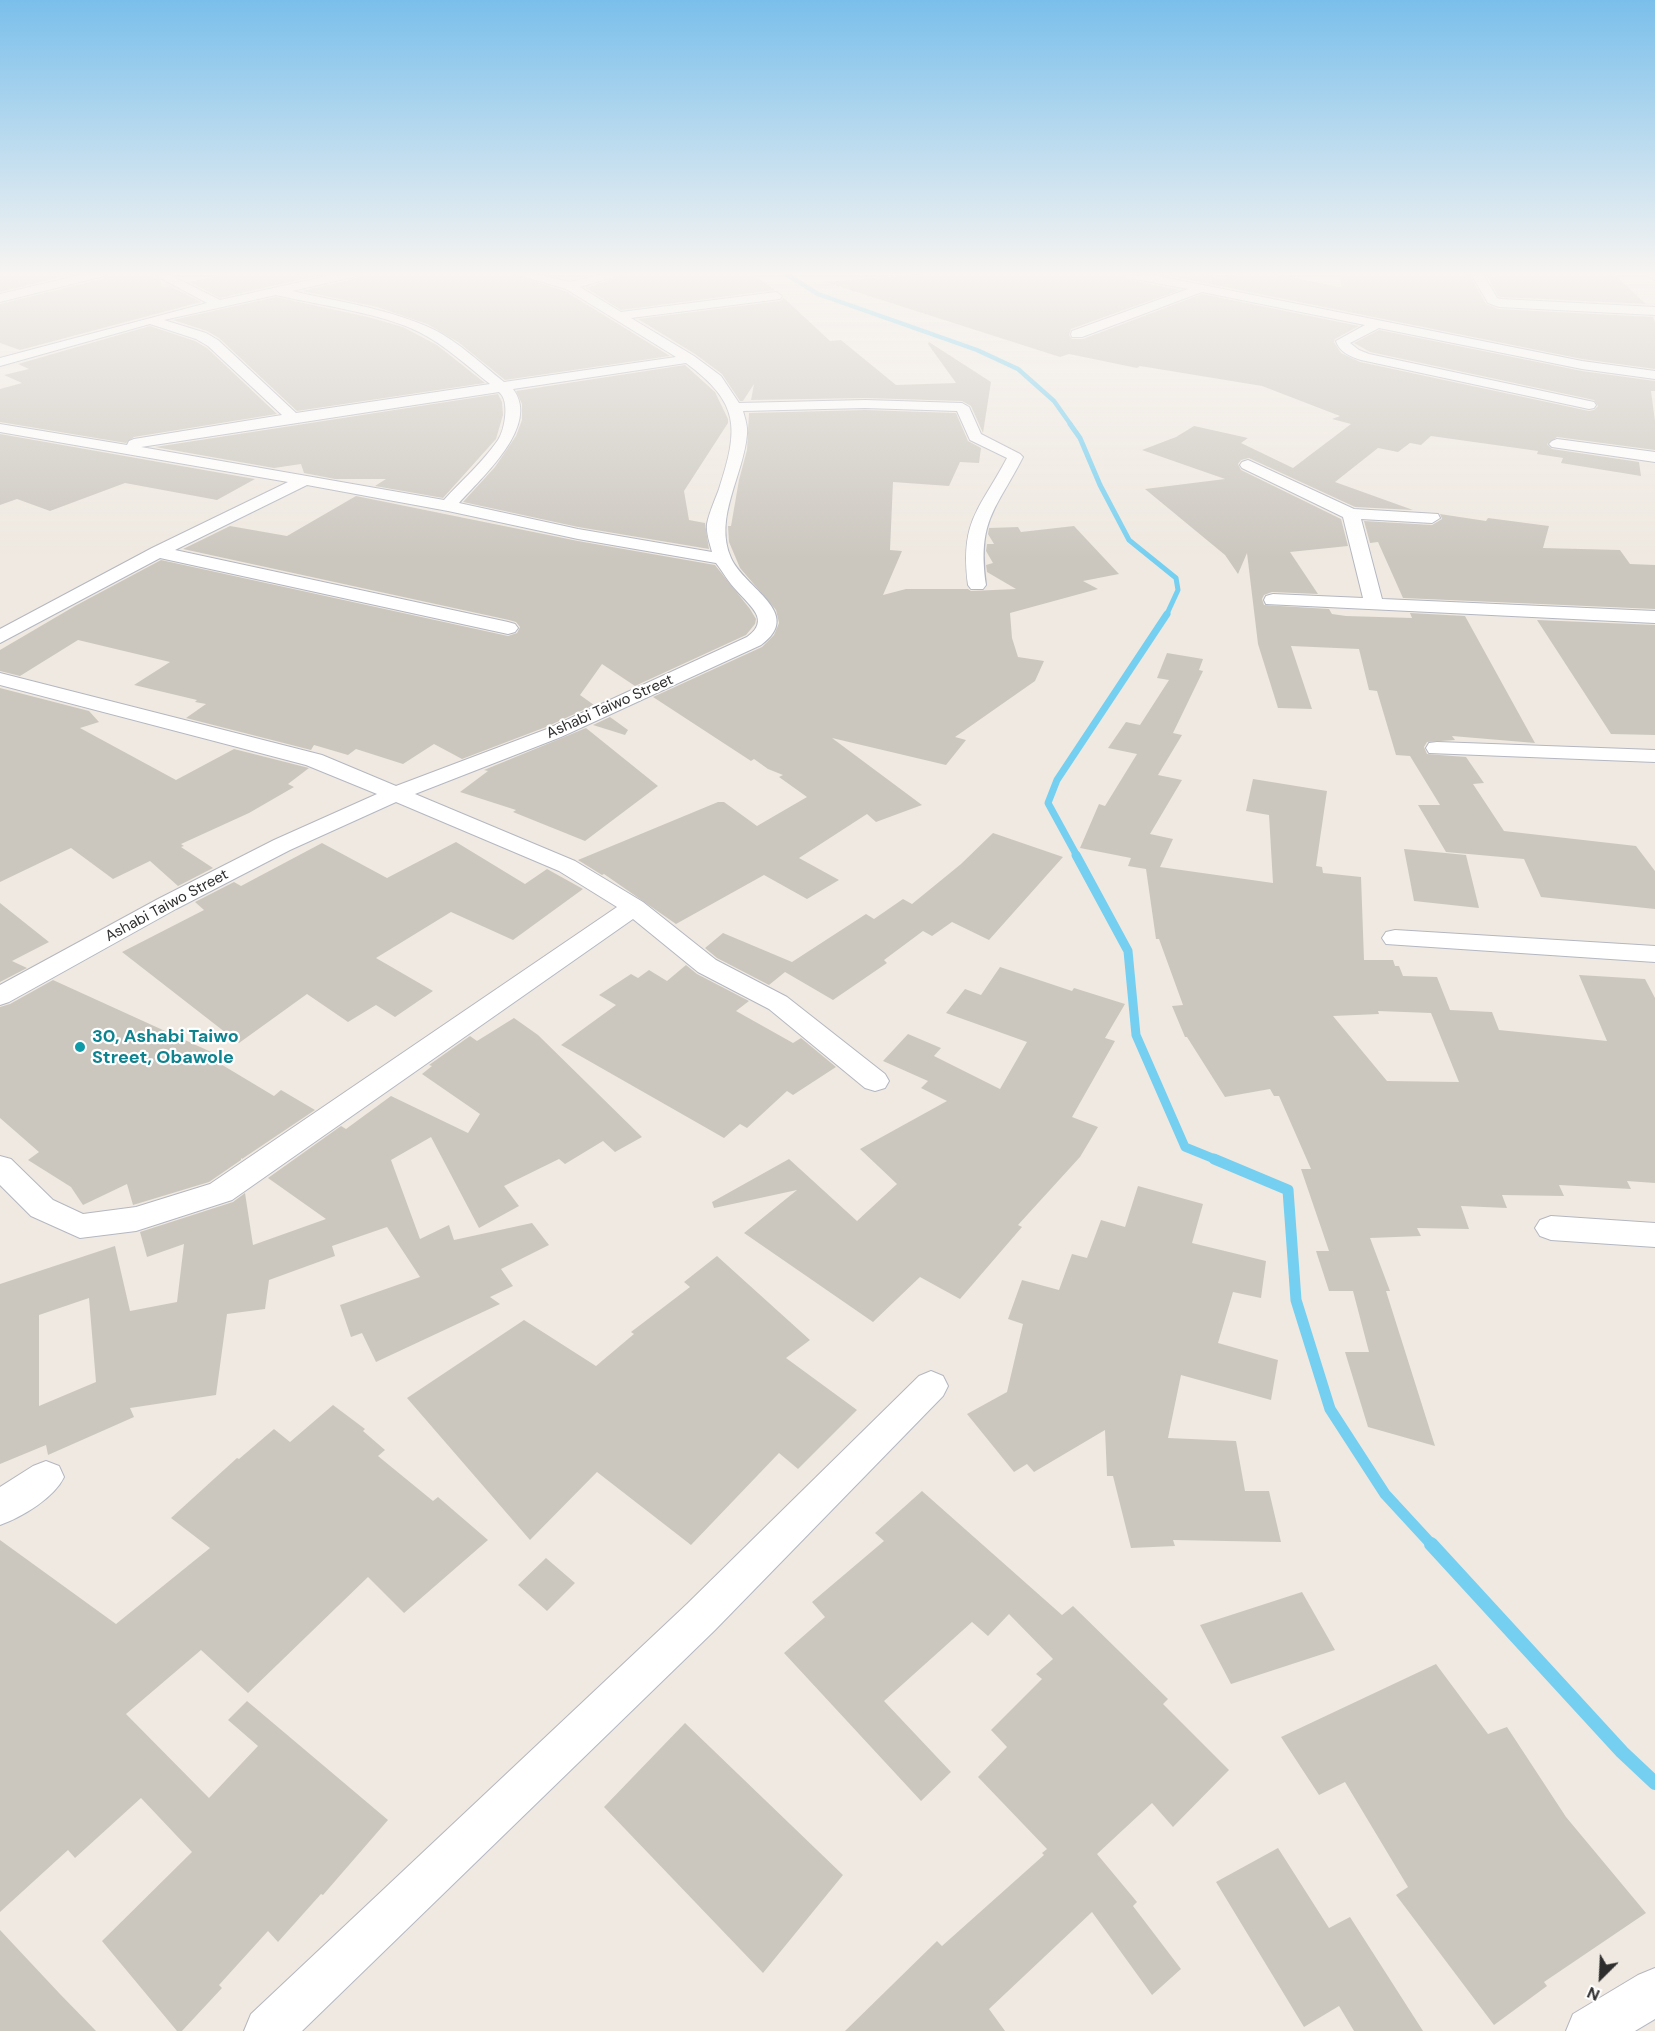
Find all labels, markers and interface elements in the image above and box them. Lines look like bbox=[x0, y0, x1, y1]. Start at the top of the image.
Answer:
street label: Ashabi Taiwo Street bbox=[544, 671, 676, 743]
street label: Ashabi Taiwo Street bbox=[102, 866, 232, 946]
place label: 30, Ashabi Taiwo Street, Obawole bbox=[92, 1026, 239, 1068]
marker: 30, Ashabi Taiwo Street, Obawole bbox=[73, 1040, 87, 1054]
north arrow bbox=[1571, 1947, 1631, 2007]
text: N bbox=[1584, 1982, 1603, 2006]

